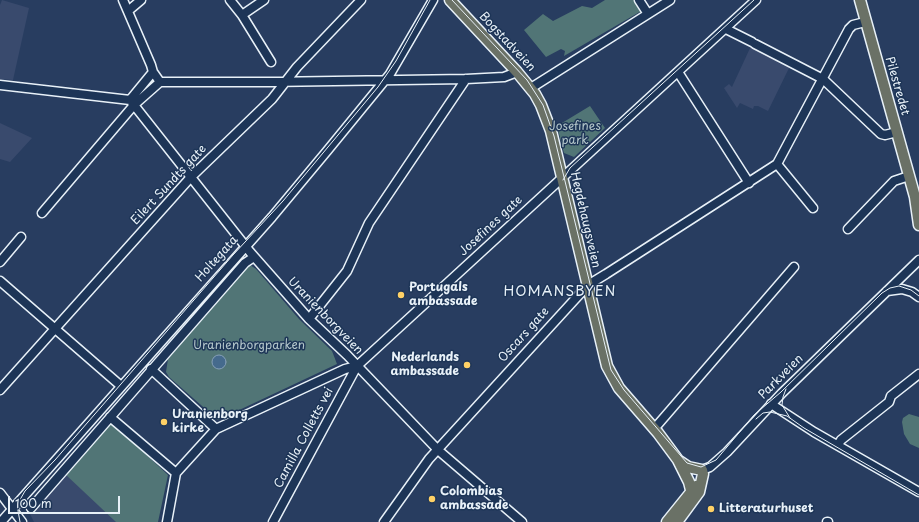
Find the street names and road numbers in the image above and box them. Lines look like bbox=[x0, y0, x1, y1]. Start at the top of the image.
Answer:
street label: Bogstadveien bbox=[476, 9, 538, 75]
street label: Pilestredet bbox=[882, 55, 912, 117]
street label: Eilert Sundts gate bbox=[128, 142, 210, 228]
street label: Hegdehaugsveien bbox=[567, 171, 603, 269]
street label: Josefines gate bbox=[456, 193, 526, 259]
street label: Holtegata bbox=[193, 233, 241, 285]
street label: Uranienborgveien bbox=[284, 274, 366, 358]
street label: Oscars gate bbox=[496, 305, 552, 365]
street label: Parkveien bbox=[756, 352, 806, 402]
street label: Camilla Colletts vei bbox=[271, 385, 337, 491]

